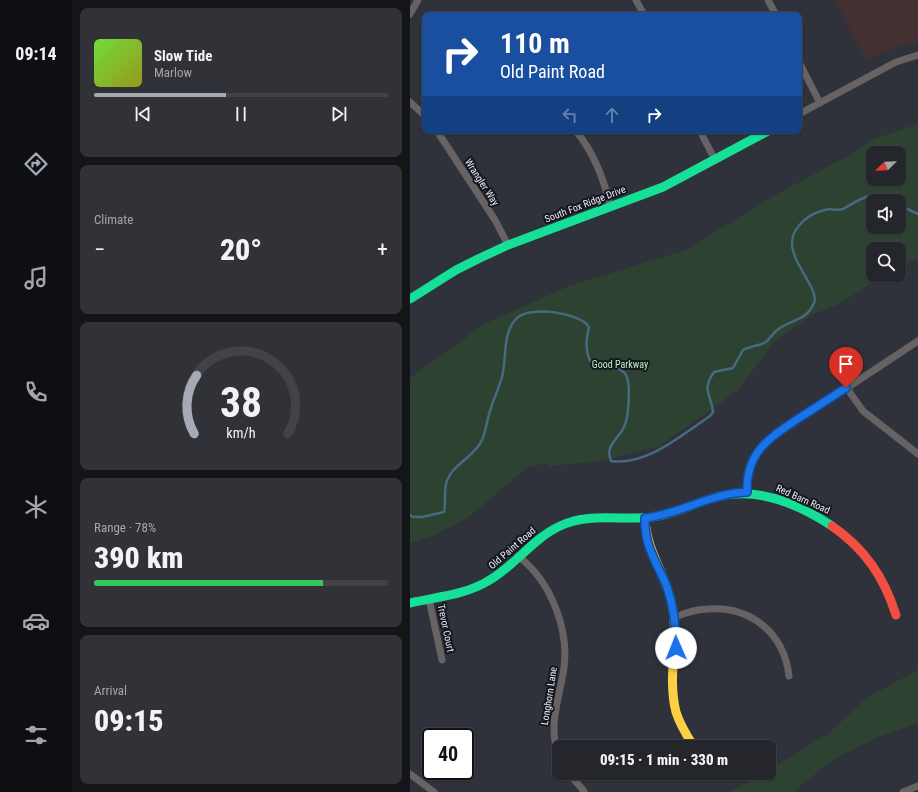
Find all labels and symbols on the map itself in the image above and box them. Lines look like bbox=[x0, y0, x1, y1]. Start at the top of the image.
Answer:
north arrow bbox=[866, 146, 906, 186]
street label: Wrangler Way bbox=[463, 157, 501, 207]
street label: South Fox Ridge Drive bbox=[543, 183, 627, 225]
pin bbox=[829, 347, 863, 388]
park label: Good Parkway bbox=[592, 359, 648, 370]
street label: Red Barn Road bbox=[774, 482, 832, 516]
street label: Old Paint Road bbox=[486, 525, 538, 571]
street label: Trevor Court bbox=[436, 603, 456, 653]
position arrow bbox=[655, 627, 697, 669]
street label: Longhorn Lane bbox=[539, 666, 559, 726]
speed limit sign: 40 bbox=[422, 728, 474, 780]

